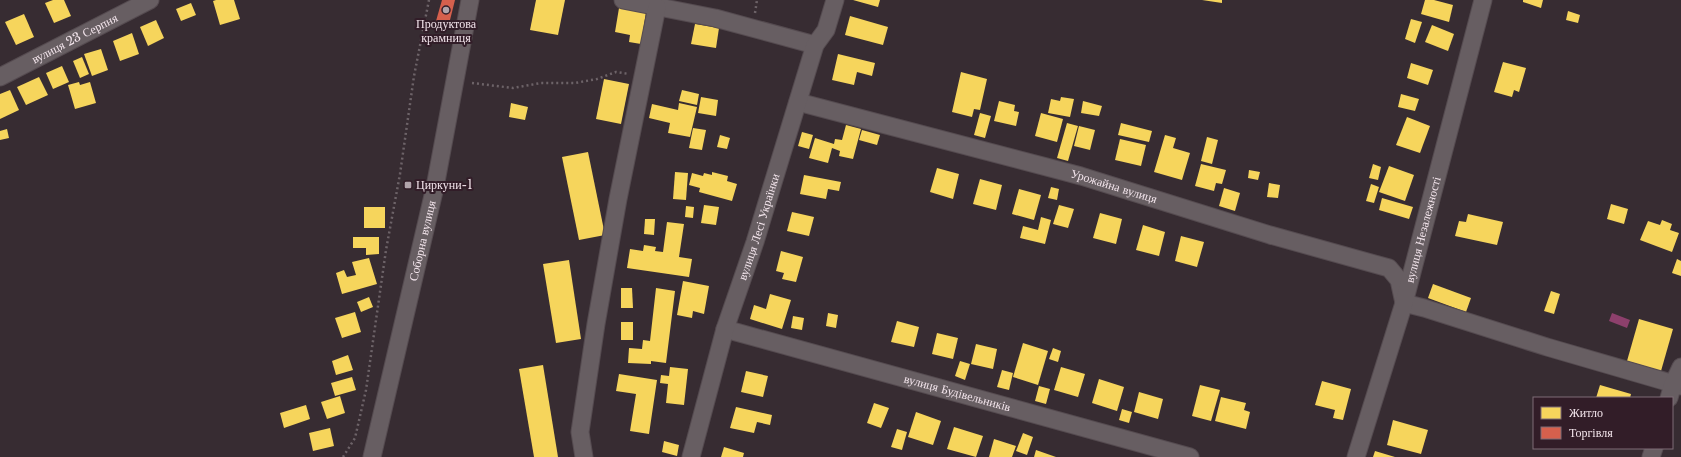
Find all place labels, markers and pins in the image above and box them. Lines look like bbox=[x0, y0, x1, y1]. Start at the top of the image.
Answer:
marker: Продуктова крамниця bbox=[441, 5, 451, 15]
place label: Продуктова крамниця bbox=[416, 16, 477, 45]
place label: Циркуни-1 bbox=[416, 177, 473, 192]
marker: Циркуни-1 bbox=[403, 180, 413, 190]

